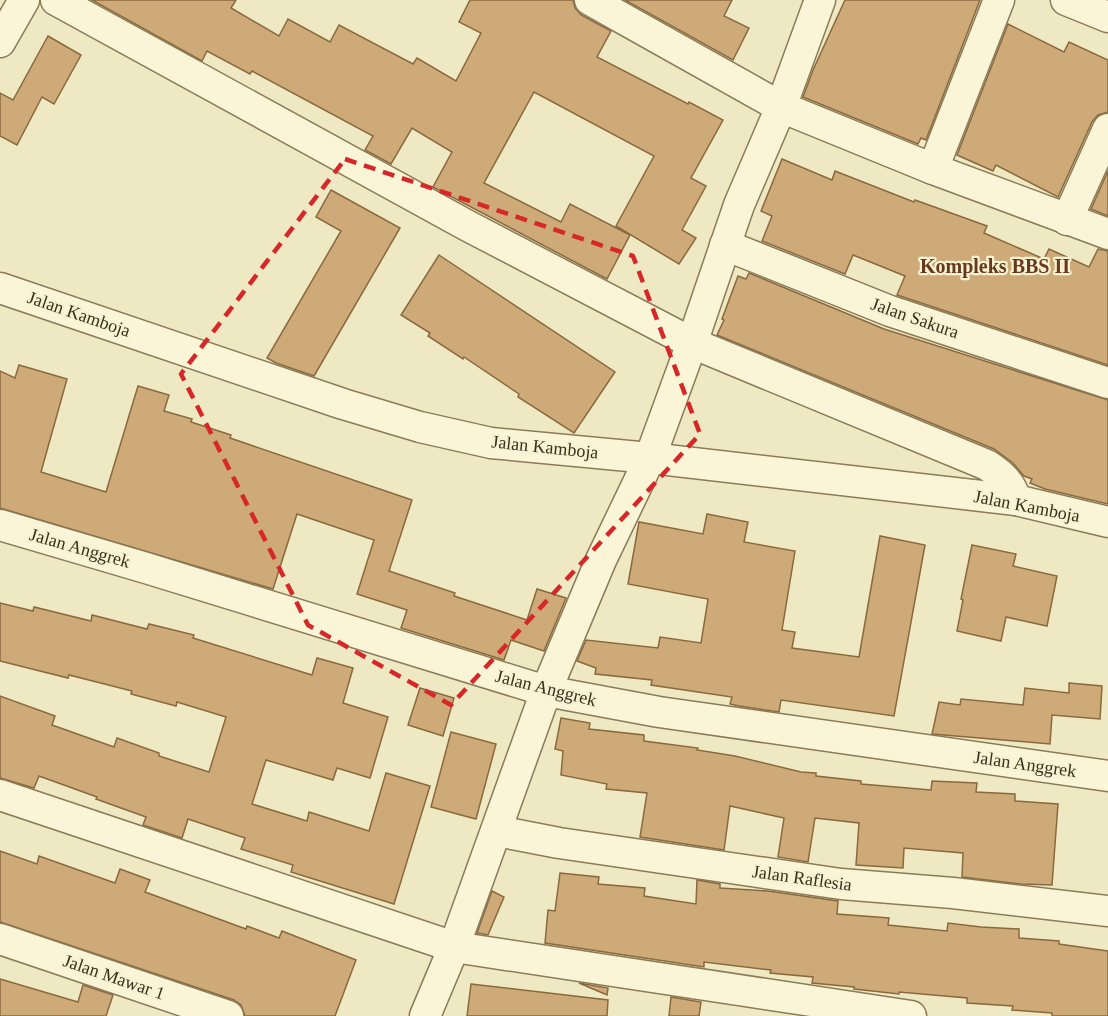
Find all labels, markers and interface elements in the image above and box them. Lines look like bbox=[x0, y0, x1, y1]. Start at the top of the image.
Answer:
district label: Kompleks BBS II bbox=[920, 255, 1070, 278]
street label: Jalan Kamboja bbox=[25, 287, 133, 341]
street label: Jalan Sakura bbox=[869, 294, 962, 342]
street label: Jalan Kamboja bbox=[491, 431, 599, 463]
street label: Jalan Kamboja bbox=[972, 486, 1082, 526]
street label: Jalan Anggrek bbox=[28, 524, 132, 572]
street label: Jalan Anggrek bbox=[493, 666, 599, 710]
street label: Jalan Anggrek bbox=[972, 747, 1078, 781]
street label: Jalan Raflesia bbox=[751, 861, 853, 895]
street label: Jalan Mawar 1 bbox=[61, 950, 167, 1004]

